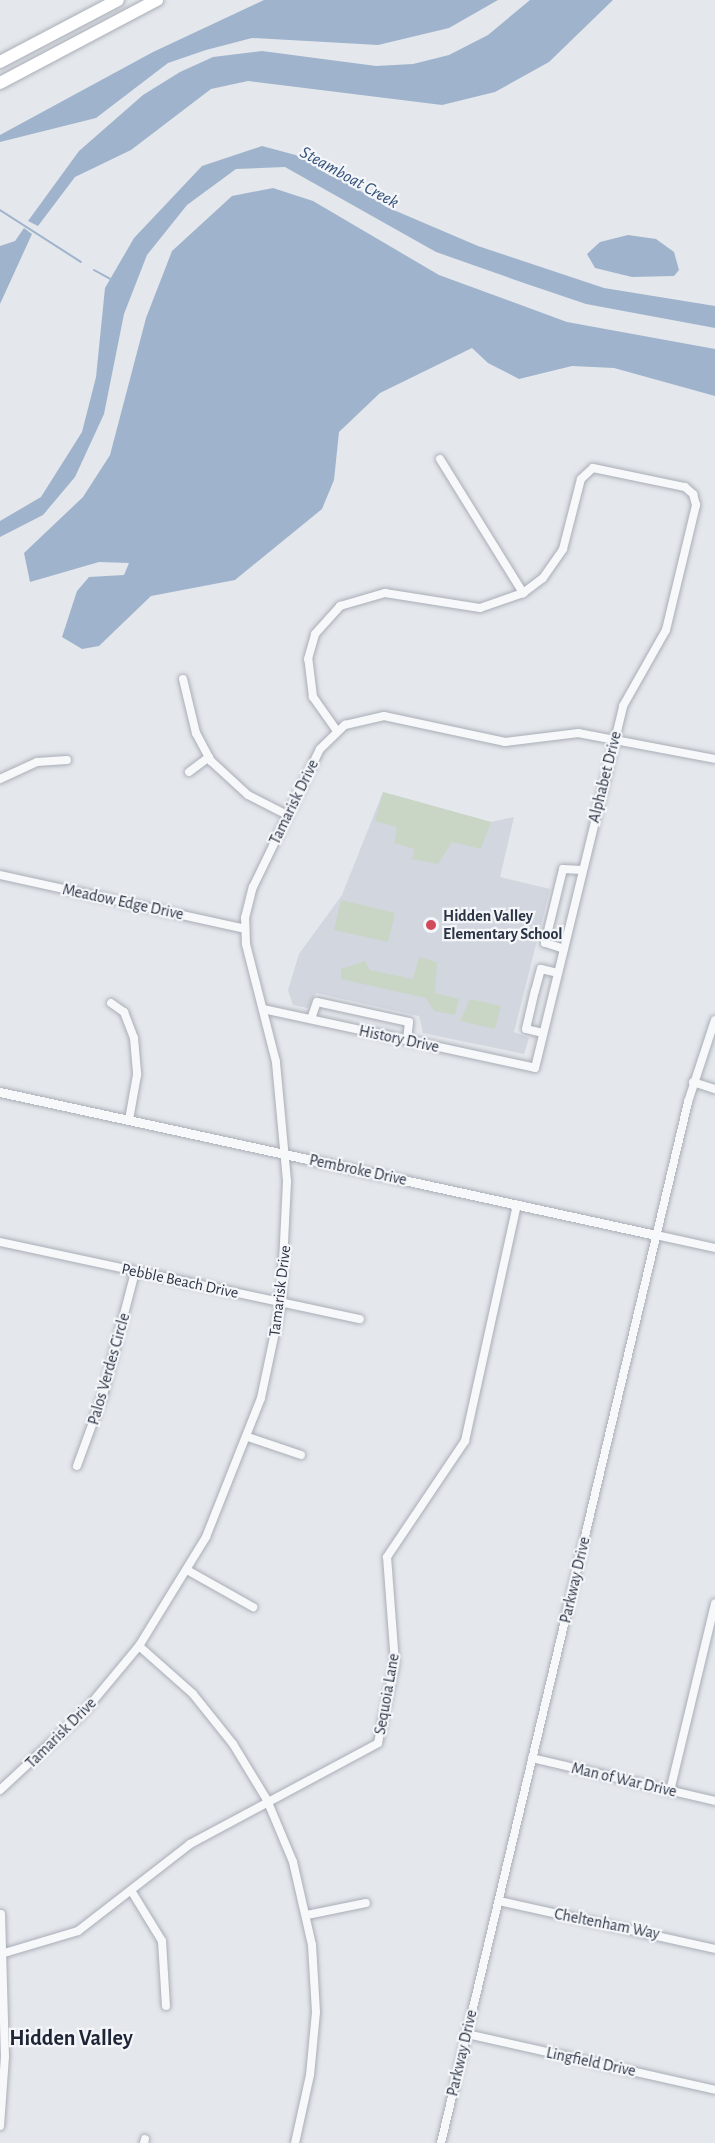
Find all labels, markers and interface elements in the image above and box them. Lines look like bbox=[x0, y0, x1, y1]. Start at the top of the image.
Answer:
water label: Steamboat Creek bbox=[296, 142, 402, 214]
street label: Alphabet Drive bbox=[584, 729, 626, 825]
street label: Tamarisk Drive bbox=[265, 756, 323, 848]
street label: Meadow Edge Drive bbox=[61, 880, 185, 924]
place label: Hidden Valley Elementary School bbox=[443, 906, 563, 944]
marker: Hidden Valley Elementary School bbox=[424, 918, 438, 932]
street label: History Drive bbox=[357, 1021, 441, 1057]
street label: Pembroke Drive bbox=[307, 1150, 409, 1190]
street label: Tamarisk Drive bbox=[265, 1244, 295, 1338]
street label: Pebble Beach Drive bbox=[120, 1259, 240, 1303]
street label: Palos Verdes Circle bbox=[84, 1311, 134, 1427]
street label: Parkway Drive bbox=[556, 1535, 594, 1625]
street label: Sequoia Lane bbox=[370, 1652, 404, 1736]
street label: Tamarisk Drive bbox=[22, 1694, 100, 1772]
street label: Man of War Drive bbox=[570, 1759, 678, 1801]
street label: Cheltenham Way bbox=[553, 1904, 661, 1944]
street label: Parkway Drive bbox=[443, 2008, 481, 2098]
district label: Hidden Valley bbox=[9, 2026, 133, 2052]
street label: Lingfield Drive bbox=[545, 2043, 637, 2081]

